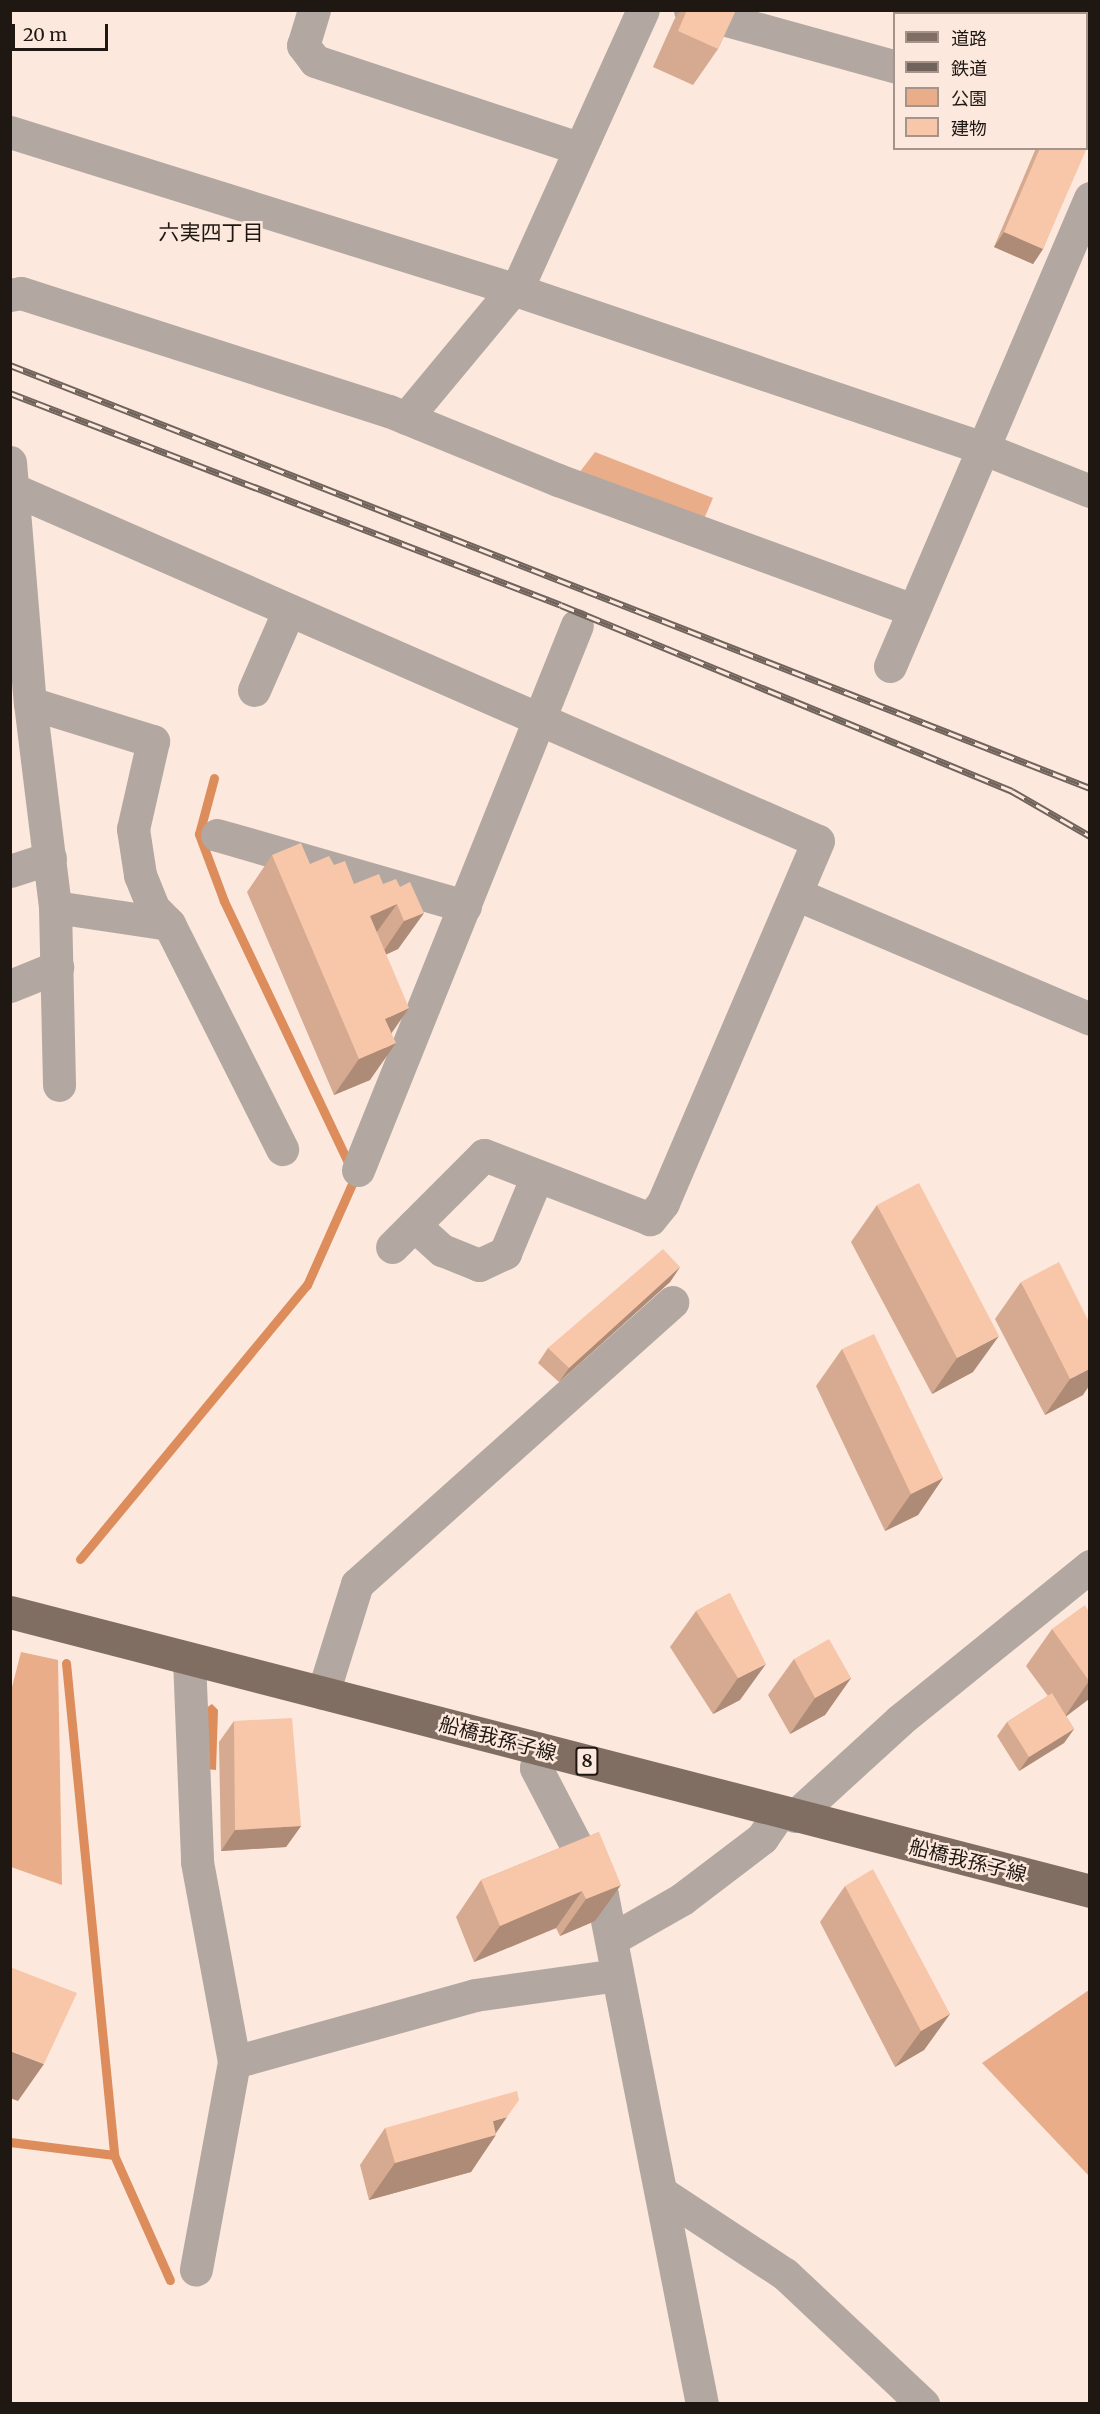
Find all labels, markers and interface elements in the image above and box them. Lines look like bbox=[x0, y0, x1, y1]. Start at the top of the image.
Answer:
scale bar bbox=[15, 12, 111, 50]
legend bbox=[893, 12, 1088, 150]
text: 20 m bbox=[23, 23, 67, 46]
text: 道路 bbox=[951, 27, 987, 50]
text: 鉄道 bbox=[951, 57, 987, 80]
text: 公園 bbox=[951, 87, 987, 110]
text: 建物 bbox=[951, 117, 987, 140]
district label: 六実四丁目 bbox=[159, 220, 263, 246]
street label: 船橋我孫子線 bbox=[437, 1711, 559, 1765]
road number: 8 bbox=[575, 1746, 599, 1776]
street label: 船橋我孫子線 bbox=[907, 1834, 1029, 1886]

